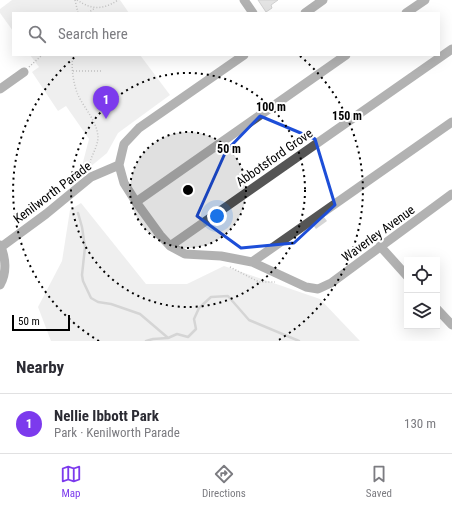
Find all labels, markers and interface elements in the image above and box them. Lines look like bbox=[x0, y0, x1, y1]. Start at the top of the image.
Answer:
search box bbox=[12, 12, 440, 56]
icon: search bbox=[26, 23, 48, 45]
text: Search here bbox=[58, 25, 128, 43]
pin: 1 bbox=[93, 86, 119, 119]
text: 100 m bbox=[256, 100, 286, 114]
text: 150 m bbox=[332, 109, 362, 123]
street label: Abbotsford Grove bbox=[233, 125, 315, 189]
text: 50 m bbox=[217, 142, 241, 156]
street label: Kenilworth Parade bbox=[10, 158, 94, 227]
centre of rings bbox=[181, 183, 195, 197]
street label: Waverley Avenue bbox=[339, 202, 418, 265]
your location bbox=[207, 206, 227, 226]
map controls bbox=[404, 257, 440, 329]
button: locate bbox=[404, 257, 440, 293]
button: layers bbox=[404, 293, 440, 329]
scale bar bbox=[12, 313, 70, 332]
text: 50 m bbox=[18, 315, 40, 328]
text: Nearby bbox=[16, 357, 64, 377]
text: Nellie Ibbott Park bbox=[54, 407, 159, 425]
text: 1 bbox=[26, 416, 32, 431]
text: 130 m bbox=[404, 416, 436, 431]
text: Park · Kenilworth Parade bbox=[54, 425, 180, 440]
tab: Map bbox=[60, 463, 82, 500]
tab: Directions bbox=[202, 463, 246, 500]
tab: Saved bbox=[366, 463, 392, 500]

